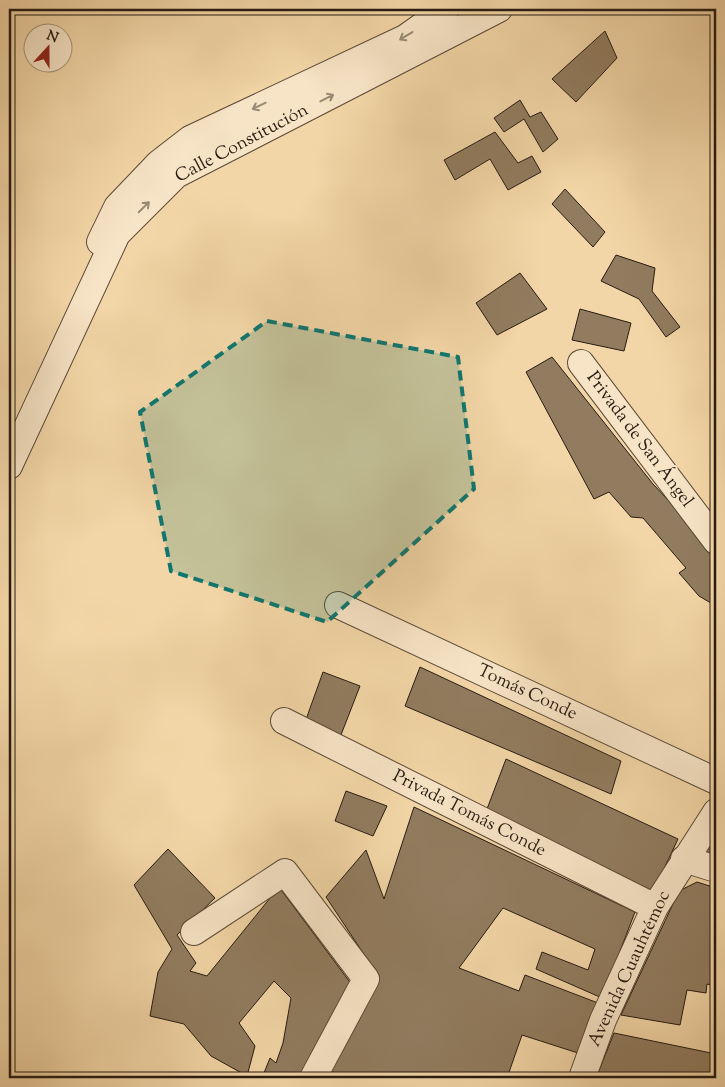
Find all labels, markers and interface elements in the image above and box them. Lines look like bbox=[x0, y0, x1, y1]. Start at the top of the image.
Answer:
north arrow bbox=[22, 22, 72, 72]
text: N bbox=[43, 26, 61, 49]
one-way arrow bbox=[399, 32, 413, 42]
one-way arrow bbox=[320, 93, 335, 103]
street label: Calle Constitución bbox=[171, 98, 314, 190]
one-way arrow bbox=[252, 102, 267, 111]
one-way arrow bbox=[138, 201, 150, 213]
street label: Privada de San Ángel bbox=[579, 367, 699, 513]
street label: Tomás Conde bbox=[473, 658, 581, 728]
street label: Privada Tomás Conde bbox=[388, 764, 550, 864]
street label: Avenida Cuauhtémoc bbox=[582, 887, 678, 1051]

